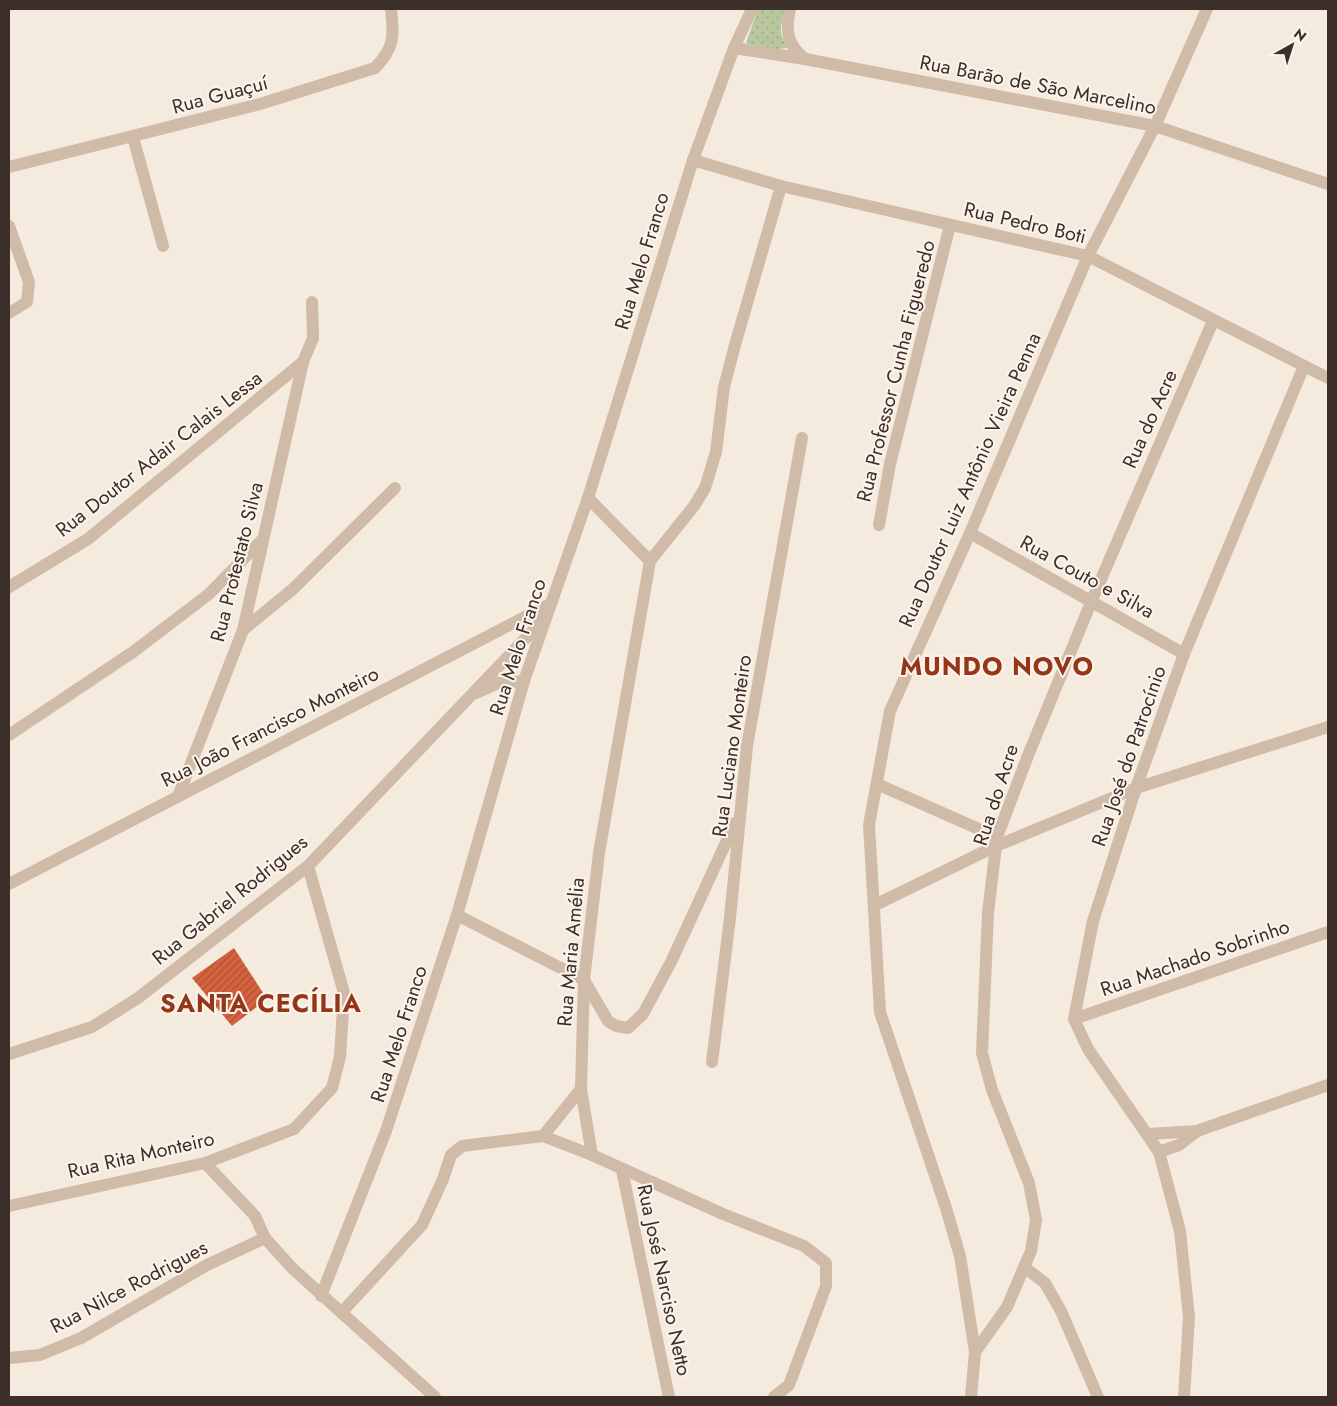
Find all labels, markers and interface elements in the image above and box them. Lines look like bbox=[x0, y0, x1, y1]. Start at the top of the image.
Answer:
north arrow bbox=[1267, 20, 1317, 70]
text: N bbox=[1290, 24, 1311, 46]
street label: Rua Barão de São Marcelino bbox=[917, 48, 1159, 122]
street label: Rua Guaçuí bbox=[169, 68, 272, 122]
street label: Rua Melo Franco bbox=[607, 189, 677, 333]
street label: Rua Pedro Boti bbox=[961, 195, 1089, 251]
street label: Rua Professor Cunha Figueredo bbox=[849, 237, 943, 505]
street label: Rua Doutor Luiz Antônio Vieira Penna bbox=[892, 328, 1048, 632]
street label: Rua Doutor Adair Calais Lessa bbox=[50, 364, 268, 544]
street label: Rua do Acre bbox=[1115, 365, 1185, 473]
street label: Rua Protestato Silva bbox=[203, 479, 271, 645]
street label: Rua Couto e Silva bbox=[1015, 528, 1159, 626]
street label: Rua Melo Franco bbox=[482, 575, 554, 719]
district label: MUNDO NOVO bbox=[900, 648, 1094, 684]
street label: Rua Luciano Monteiro bbox=[705, 653, 759, 839]
street label: Rua João Francisco Monteiro bbox=[156, 659, 384, 795]
street label: Rua José do Patrocínio bbox=[1084, 662, 1174, 850]
street label: Rua do Acre bbox=[966, 740, 1026, 850]
street label: Rua Gabriel Rodrigues bbox=[146, 828, 314, 972]
street label: Rua Maria Amélia bbox=[550, 876, 592, 1028]
street label: Rua Machado Sobrinho bbox=[1096, 912, 1294, 1004]
street label: Rua Melo Franco bbox=[363, 962, 435, 1106]
district label: SANTA CECÍLIA bbox=[160, 985, 362, 1021]
street label: Rua Rita Monteiro bbox=[65, 1124, 217, 1186]
street label: Rua José Narciso Netto bbox=[630, 1182, 698, 1379]
street label: Rua Nilce Rodrigues bbox=[45, 1233, 213, 1341]

